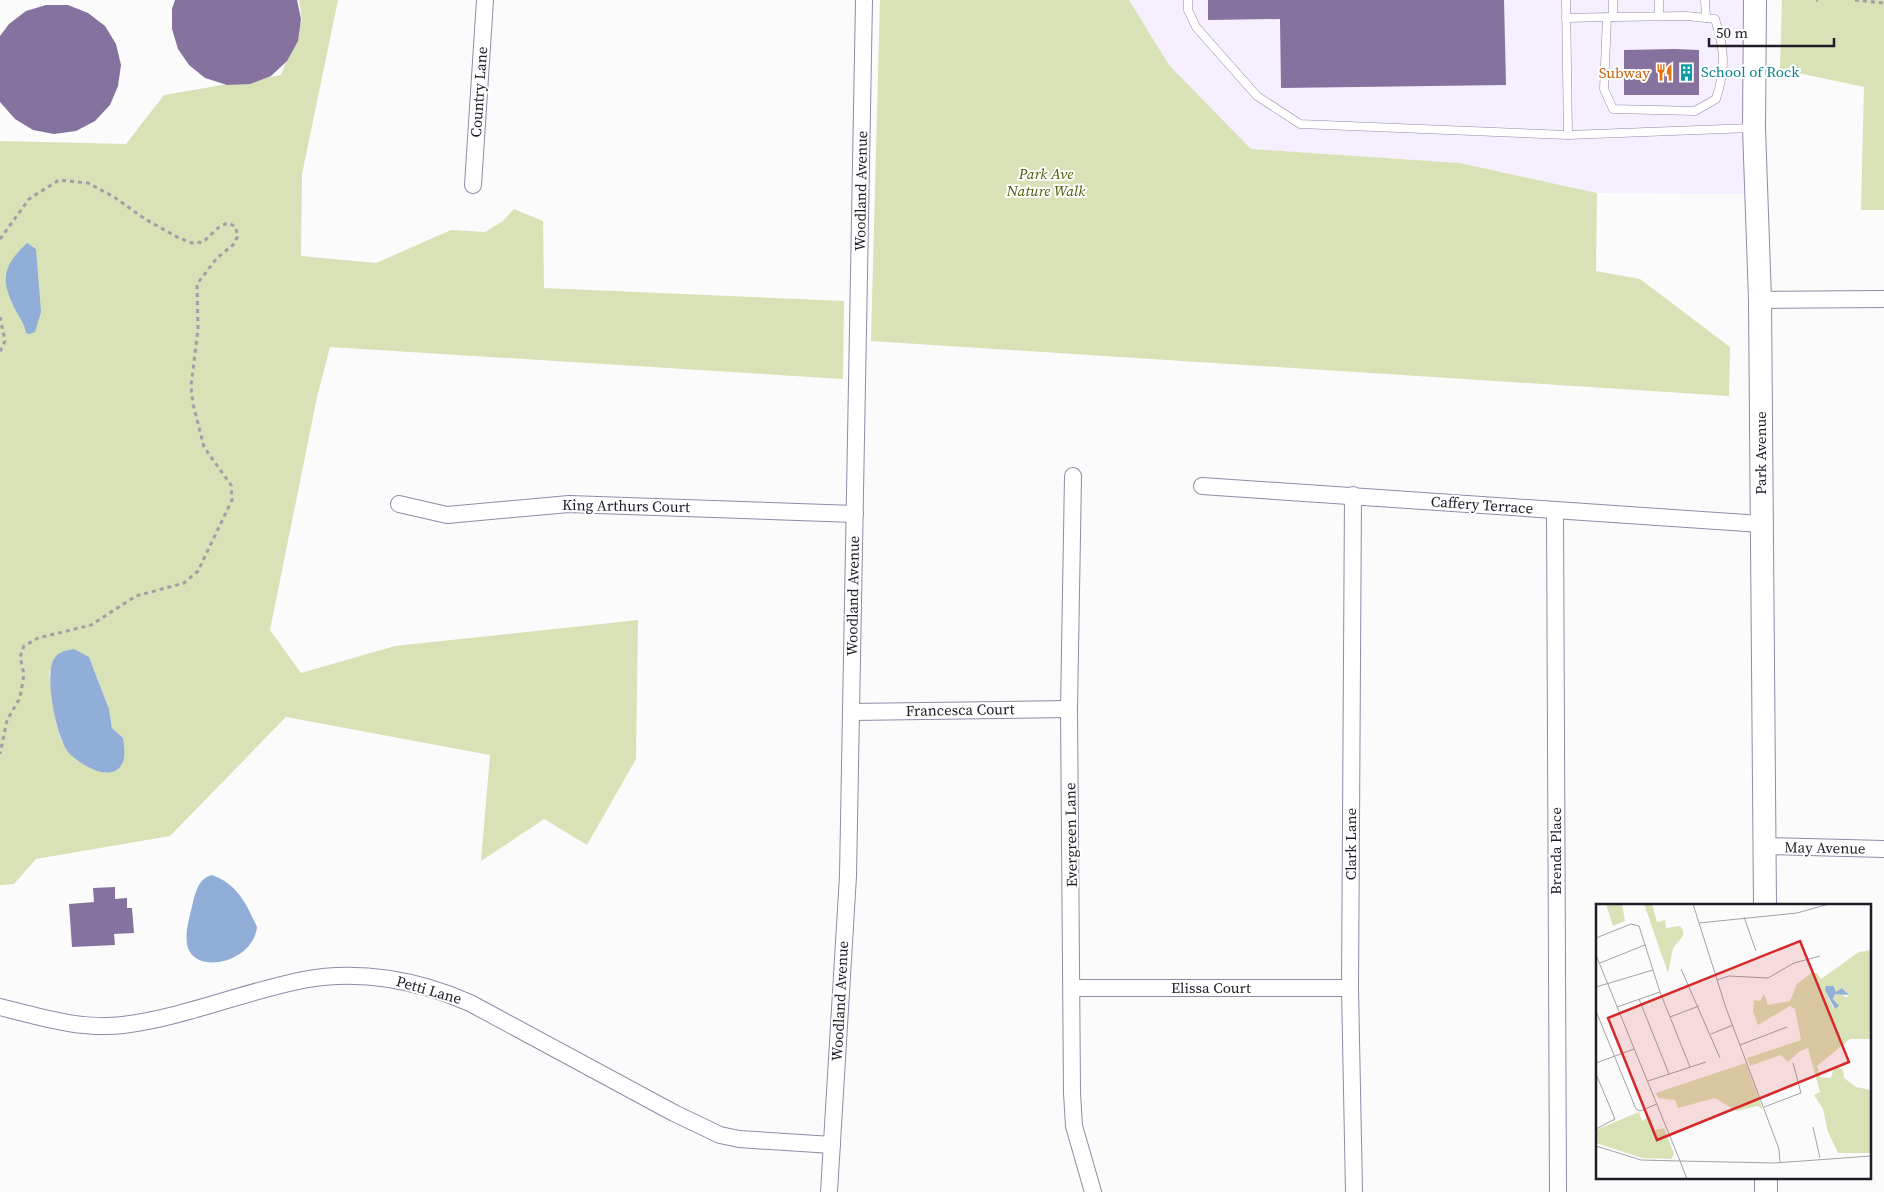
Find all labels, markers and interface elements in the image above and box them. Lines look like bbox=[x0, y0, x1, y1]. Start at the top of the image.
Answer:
scale bar bbox=[1709, 15, 1834, 47]
text: 50 m bbox=[1716, 22, 1748, 43]
street label: Country Lane bbox=[465, 45, 492, 138]
place label: School of Rock bbox=[1701, 61, 1800, 82]
place label: Subway bbox=[1599, 62, 1650, 83]
building icon: School of Rock bbox=[1677, 62, 1697, 82]
restaurant icon: Subway bbox=[1654, 63, 1674, 83]
street label: Woodland Avenue bbox=[849, 130, 872, 251]
park label: Park Ave Nature Walk bbox=[1006, 163, 1086, 201]
street label: Park Avenue bbox=[1750, 411, 1771, 495]
street label: Caffery Terrace bbox=[1430, 490, 1534, 519]
street label: King Arthurs Court bbox=[562, 494, 690, 517]
street label: Woodland Avenue bbox=[841, 535, 864, 656]
street label: Francesca Court bbox=[905, 698, 1015, 721]
street label: Evergreen Lane bbox=[1059, 782, 1082, 888]
street label: Clark Lane bbox=[1340, 807, 1361, 880]
street label: Brenda Place bbox=[1545, 807, 1566, 895]
street label: May Avenue bbox=[1784, 836, 1866, 859]
inset map bbox=[1596, 904, 1872, 1180]
street label: Woodland Avenue bbox=[826, 940, 853, 1062]
street label: Petti Lane bbox=[394, 970, 465, 1009]
street label: Elissa Court bbox=[1171, 977, 1251, 998]

